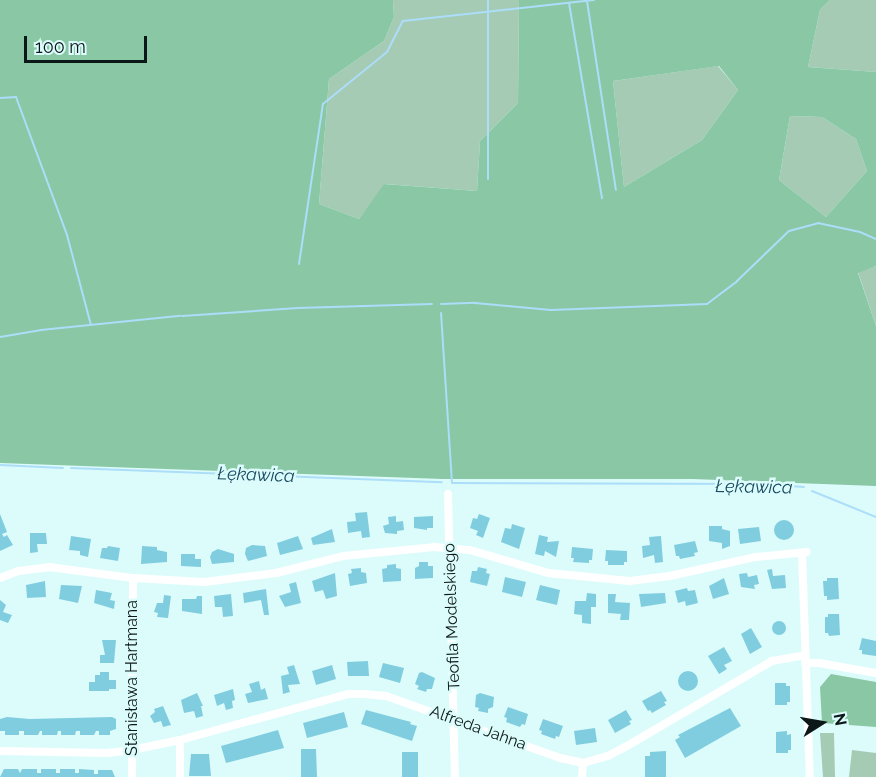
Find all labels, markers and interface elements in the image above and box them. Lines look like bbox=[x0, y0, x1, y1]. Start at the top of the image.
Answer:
scale bar bbox=[27, 24, 150, 62]
text: 100 m bbox=[35, 36, 86, 57]
water label: Łękawica bbox=[217, 463, 295, 487]
water label: Łękawica bbox=[715, 476, 793, 498]
street label: Teofila Modelskiego bbox=[440, 543, 464, 691]
street label: Stanisława Hartmana bbox=[122, 600, 142, 756]
north arrow bbox=[792, 693, 852, 753]
street label: Alfreda Jahna bbox=[427, 702, 529, 754]
text: N bbox=[830, 712, 851, 727]

